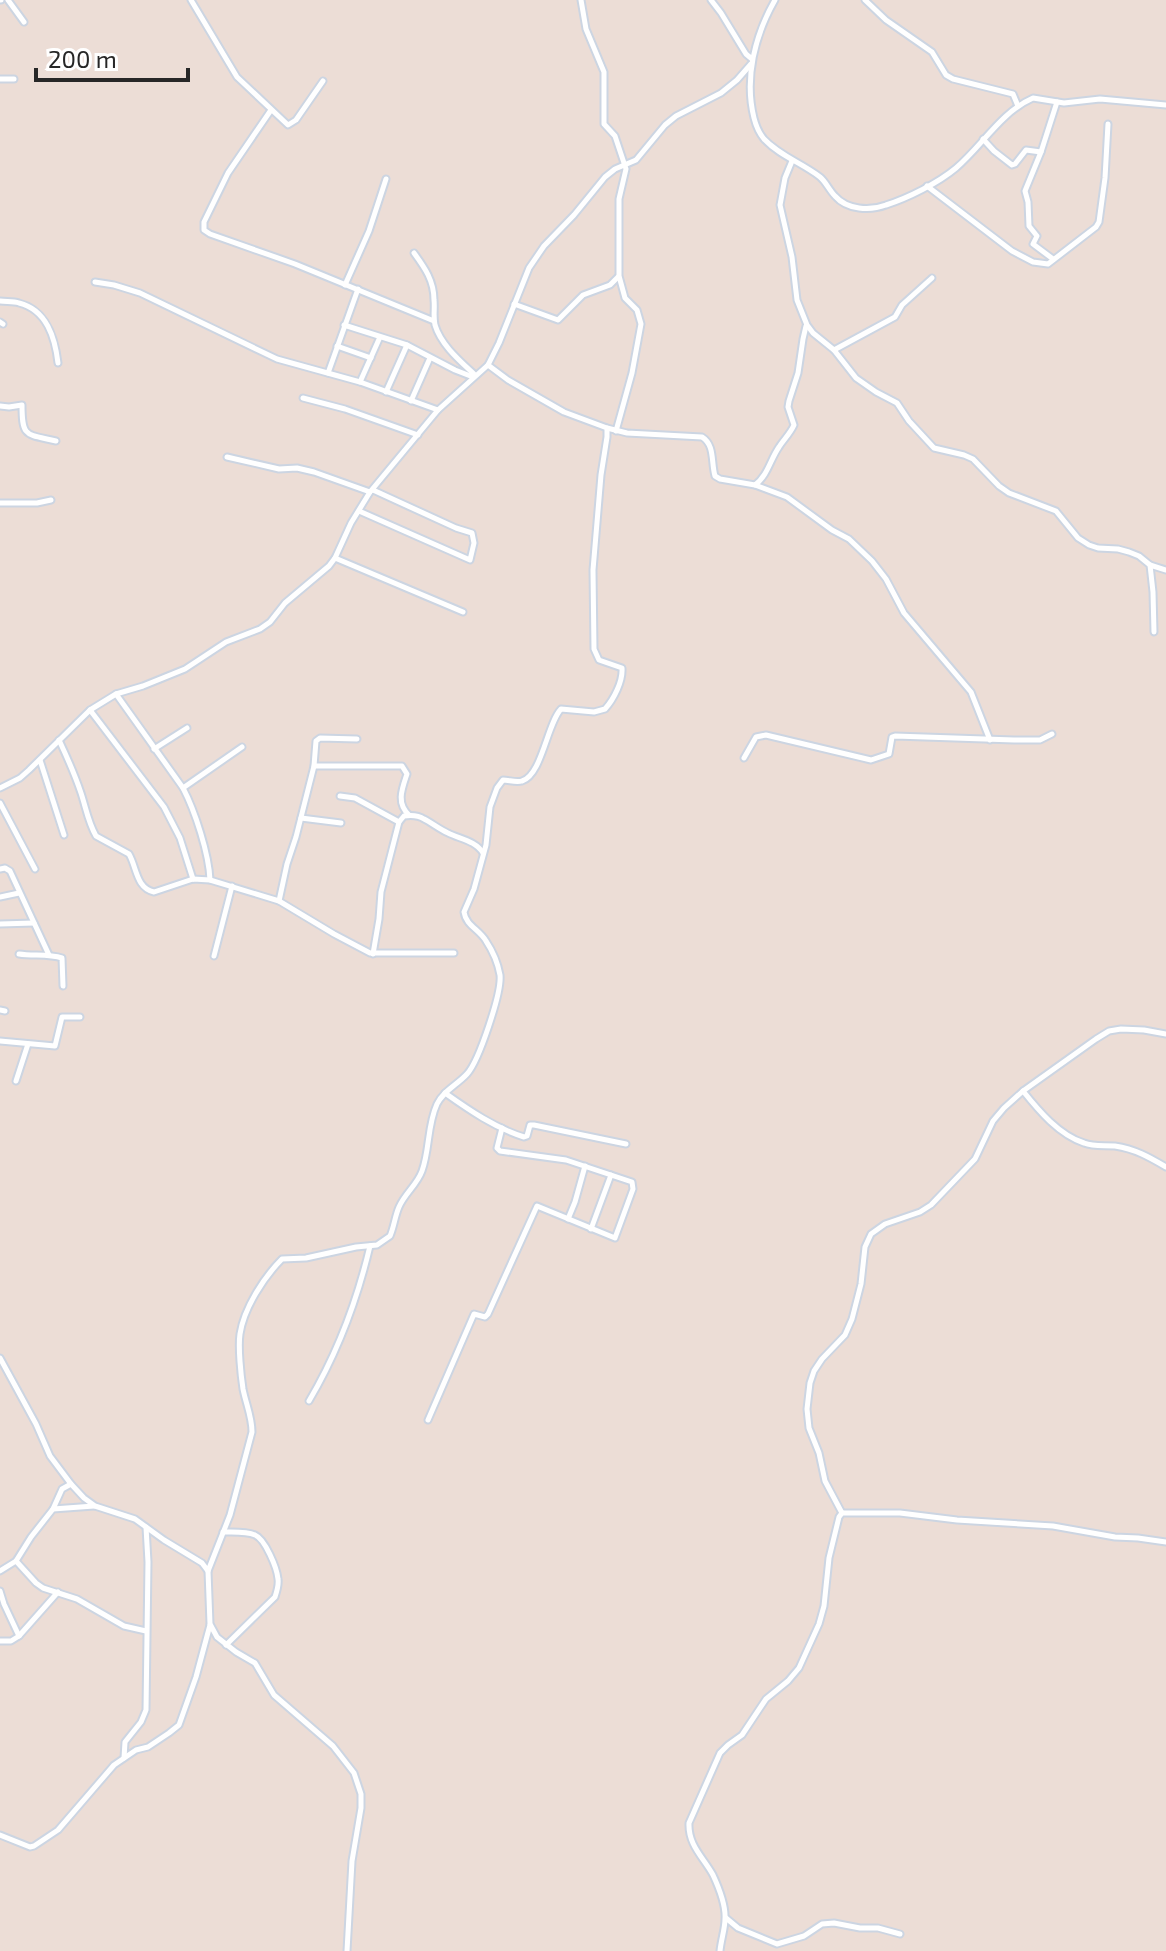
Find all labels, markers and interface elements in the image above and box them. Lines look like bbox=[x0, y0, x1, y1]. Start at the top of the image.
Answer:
scale bar bbox=[36, 32, 188, 82]
text: 200 m bbox=[48, 44, 117, 73]

